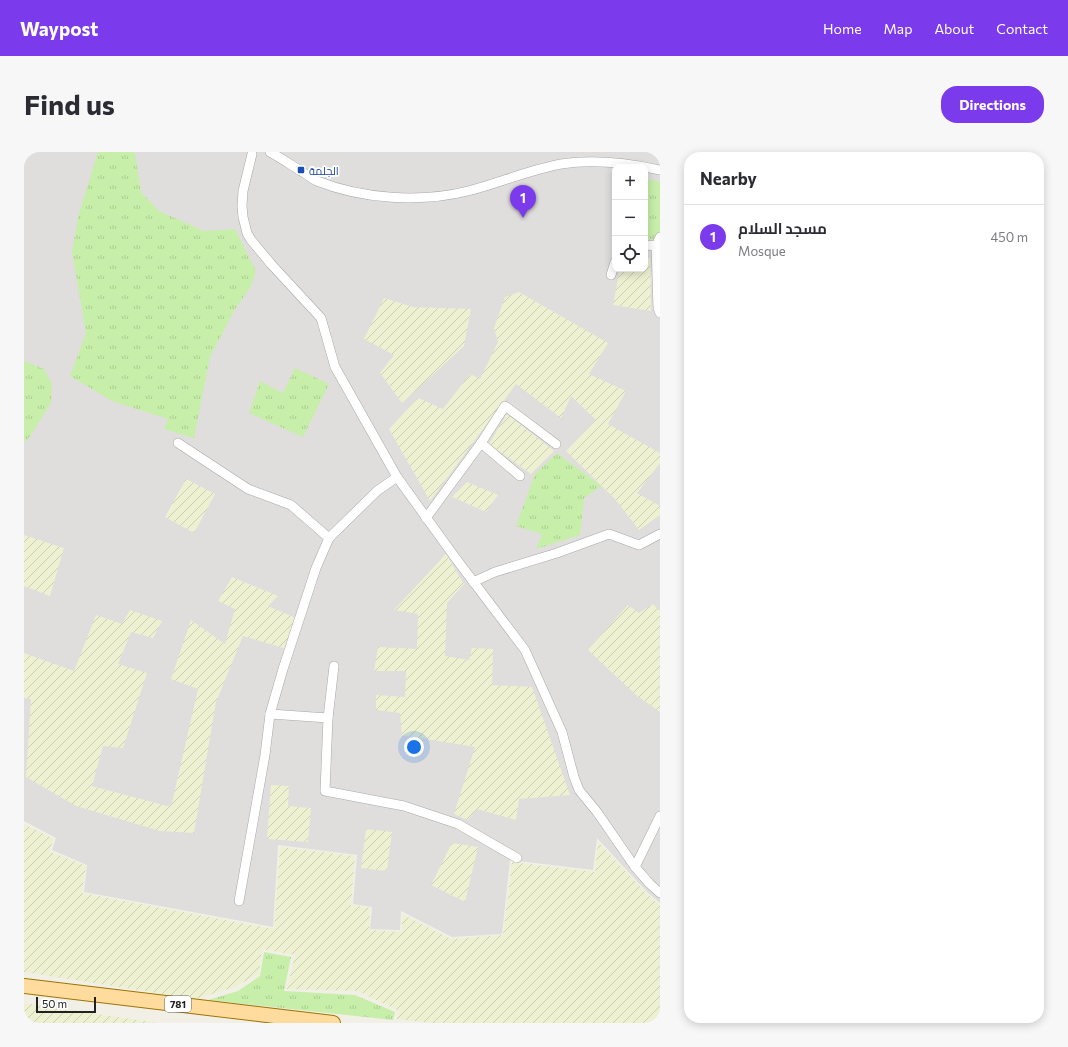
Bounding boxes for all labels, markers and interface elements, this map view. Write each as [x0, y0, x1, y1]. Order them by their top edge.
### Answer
text: Waypost [20, 17, 98, 40]
text: Home [823, 20, 862, 37]
text: Map [884, 20, 912, 37]
text: About [934, 20, 974, 37]
text: Contact [996, 20, 1048, 37]
button: Directions [941, 86, 1044, 123]
text: Find us [24, 87, 115, 121]
place label: الجلمة [309, 164, 339, 177]
map controls [612, 164, 648, 272]
button: + [612, 164, 648, 200]
marker: الجلمة [296, 165, 306, 175]
text: Nearby [700, 168, 757, 189]
pin: 1 [510, 185, 536, 218]
button: − [612, 200, 648, 236]
text: مسجد السلام [738, 219, 827, 237]
text: 1 [710, 229, 716, 245]
text: 450 m [990, 229, 1028, 245]
button: locate [612, 236, 648, 272]
text: Mosque [738, 243, 786, 259]
your location [404, 737, 424, 757]
scale bar [36, 995, 96, 1014]
road number: 781 [165, 996, 191, 1012]
text: 50 m [42, 997, 67, 1010]

